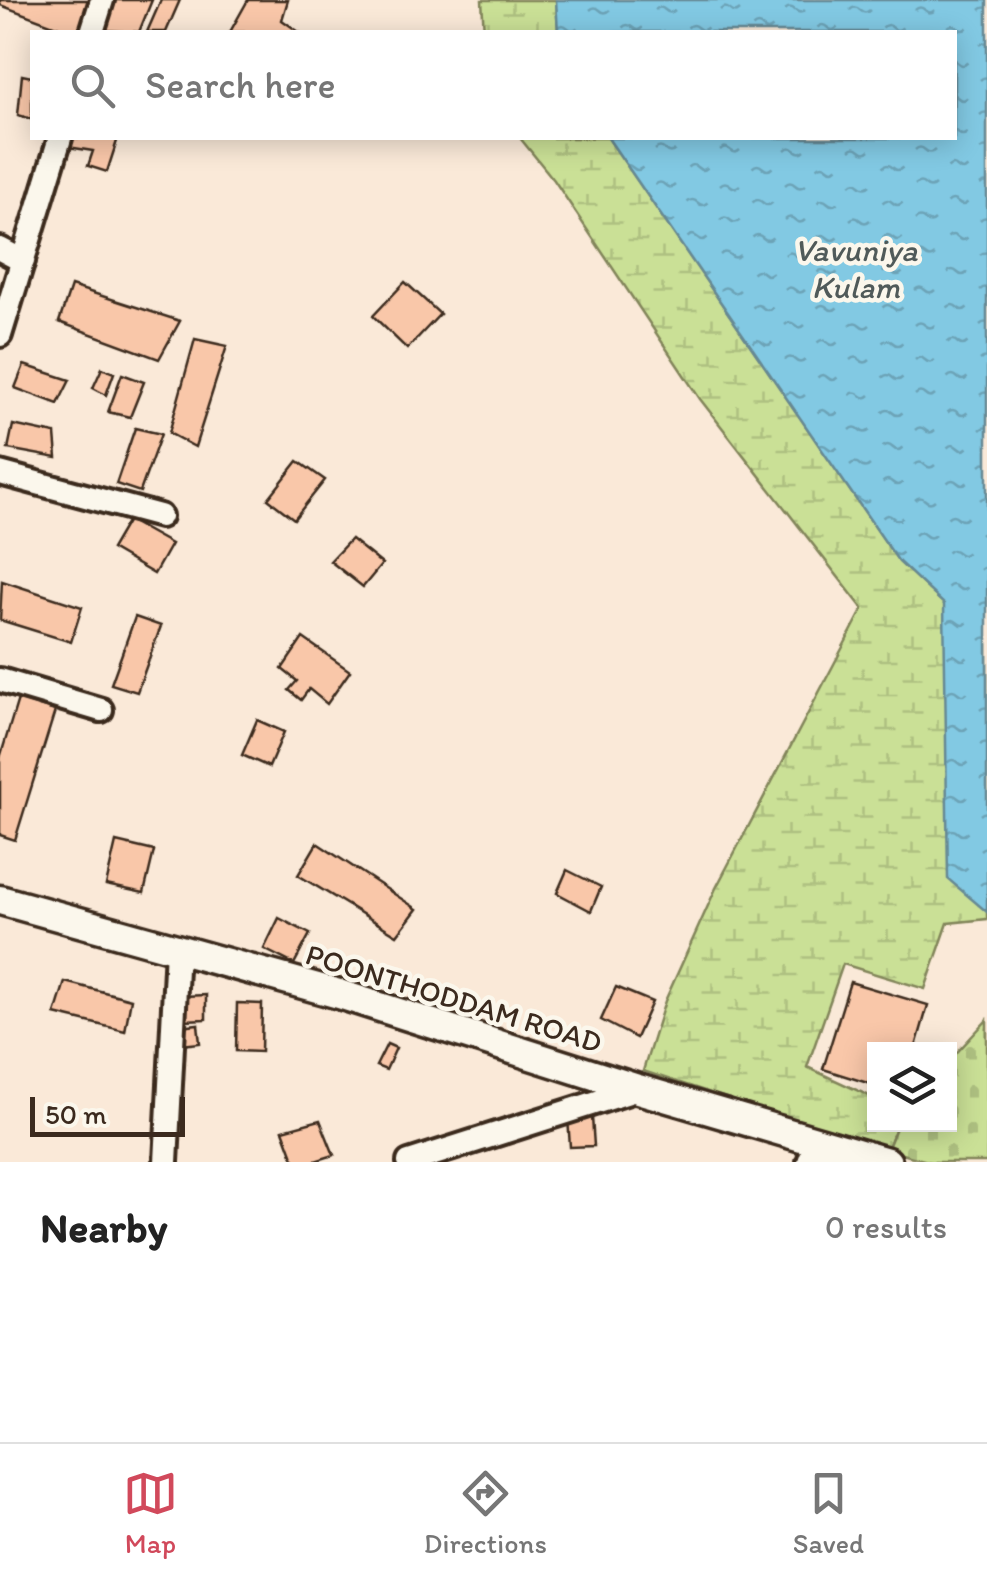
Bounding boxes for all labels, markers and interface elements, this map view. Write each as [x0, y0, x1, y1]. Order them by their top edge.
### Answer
search box [30, 30, 957, 140]
icon: search [65, 58, 120, 113]
text: Search here [145, 62, 336, 108]
water label: Vavuniya Kulam [794, 231, 918, 306]
street label: POONTHODDAM ROAD [301, 935, 607, 1061]
map controls [867, 1042, 957, 1132]
button: layers [867, 1042, 957, 1132]
scale bar [30, 1092, 185, 1136]
text: 50 m [45, 1097, 107, 1131]
text: Nearby [40, 1202, 167, 1253]
text: 0 results [825, 1208, 947, 1246]
tab: Map [123, 1466, 178, 1560]
tab: Directions [424, 1466, 547, 1560]
tab: Saved [793, 1466, 864, 1560]

